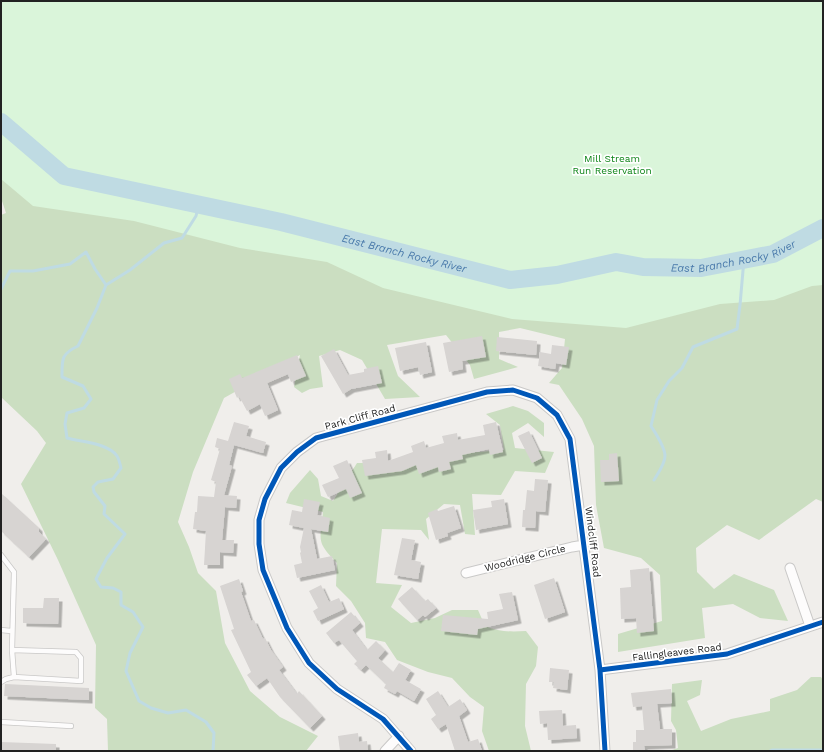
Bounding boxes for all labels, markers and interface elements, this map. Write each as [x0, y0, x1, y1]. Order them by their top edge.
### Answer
park label: Mill Stream Run Reservation [572, 153, 652, 176]
water label: East Branch Rocky River [341, 231, 469, 275]
water label: East Branch Rocky River [671, 237, 798, 275]
street label: Park Cliff Road [324, 402, 396, 432]
street label: Windcliff Road [583, 506, 603, 578]
street label: Woodridge Circle [483, 543, 567, 573]
street label: Fallingleaves Road [632, 641, 722, 663]

